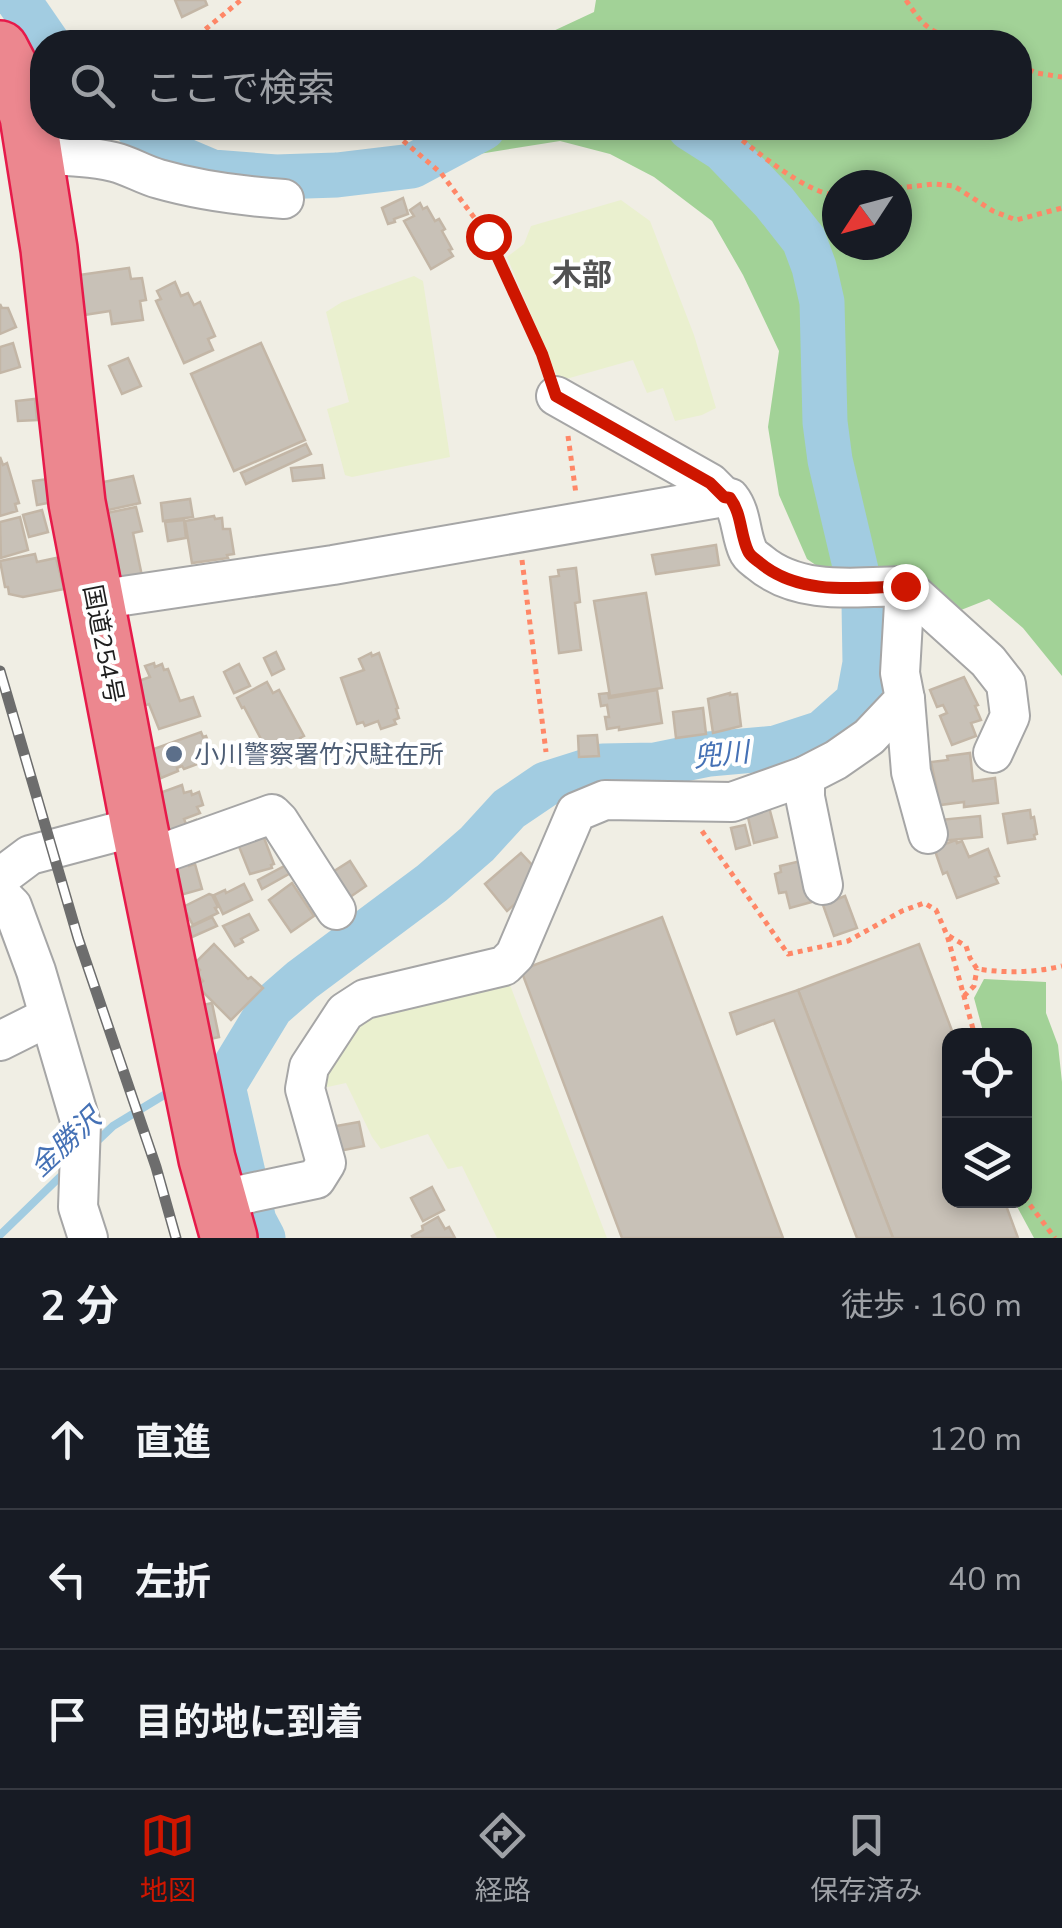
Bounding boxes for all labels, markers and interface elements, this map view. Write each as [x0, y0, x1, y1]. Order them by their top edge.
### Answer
search box [30, 30, 1032, 140]
icon: search [65, 58, 120, 113]
text: ここで検索 [145, 63, 335, 114]
north arrow [822, 170, 912, 260]
route start [466, 214, 512, 260]
district label: 木部 [552, 255, 612, 296]
route end [883, 564, 929, 610]
street label: 国道254号 [75, 582, 131, 706]
water label: 兜川 [691, 733, 754, 777]
place label: 小川警察署竹沢駐在所 [194, 738, 444, 772]
marker: 小川警察署竹沢駐在所 [163, 743, 185, 765]
map controls [942, 1028, 1032, 1208]
button: locate [942, 1028, 1032, 1118]
water label: 金勝沢 [22, 1097, 112, 1185]
button: layers [942, 1118, 1032, 1208]
text: 2 分 [40, 1278, 119, 1335]
text: 徒歩 · 160 m [841, 1284, 1022, 1327]
icon: ahead [40, 1412, 95, 1467]
text: 直進 [135, 1417, 211, 1468]
text: 120 m [929, 1418, 1022, 1461]
icon: left [40, 1552, 95, 1607]
text: 左折 [135, 1557, 211, 1608]
text: 40 m [948, 1558, 1022, 1601]
icon: arrive [40, 1692, 95, 1747]
text: 目的地に到着 [135, 1697, 363, 1748]
tab: 地図 [140, 1808, 196, 1910]
tab: 経路 [475, 1808, 531, 1910]
tab: 保存済み [810, 1808, 922, 1910]

